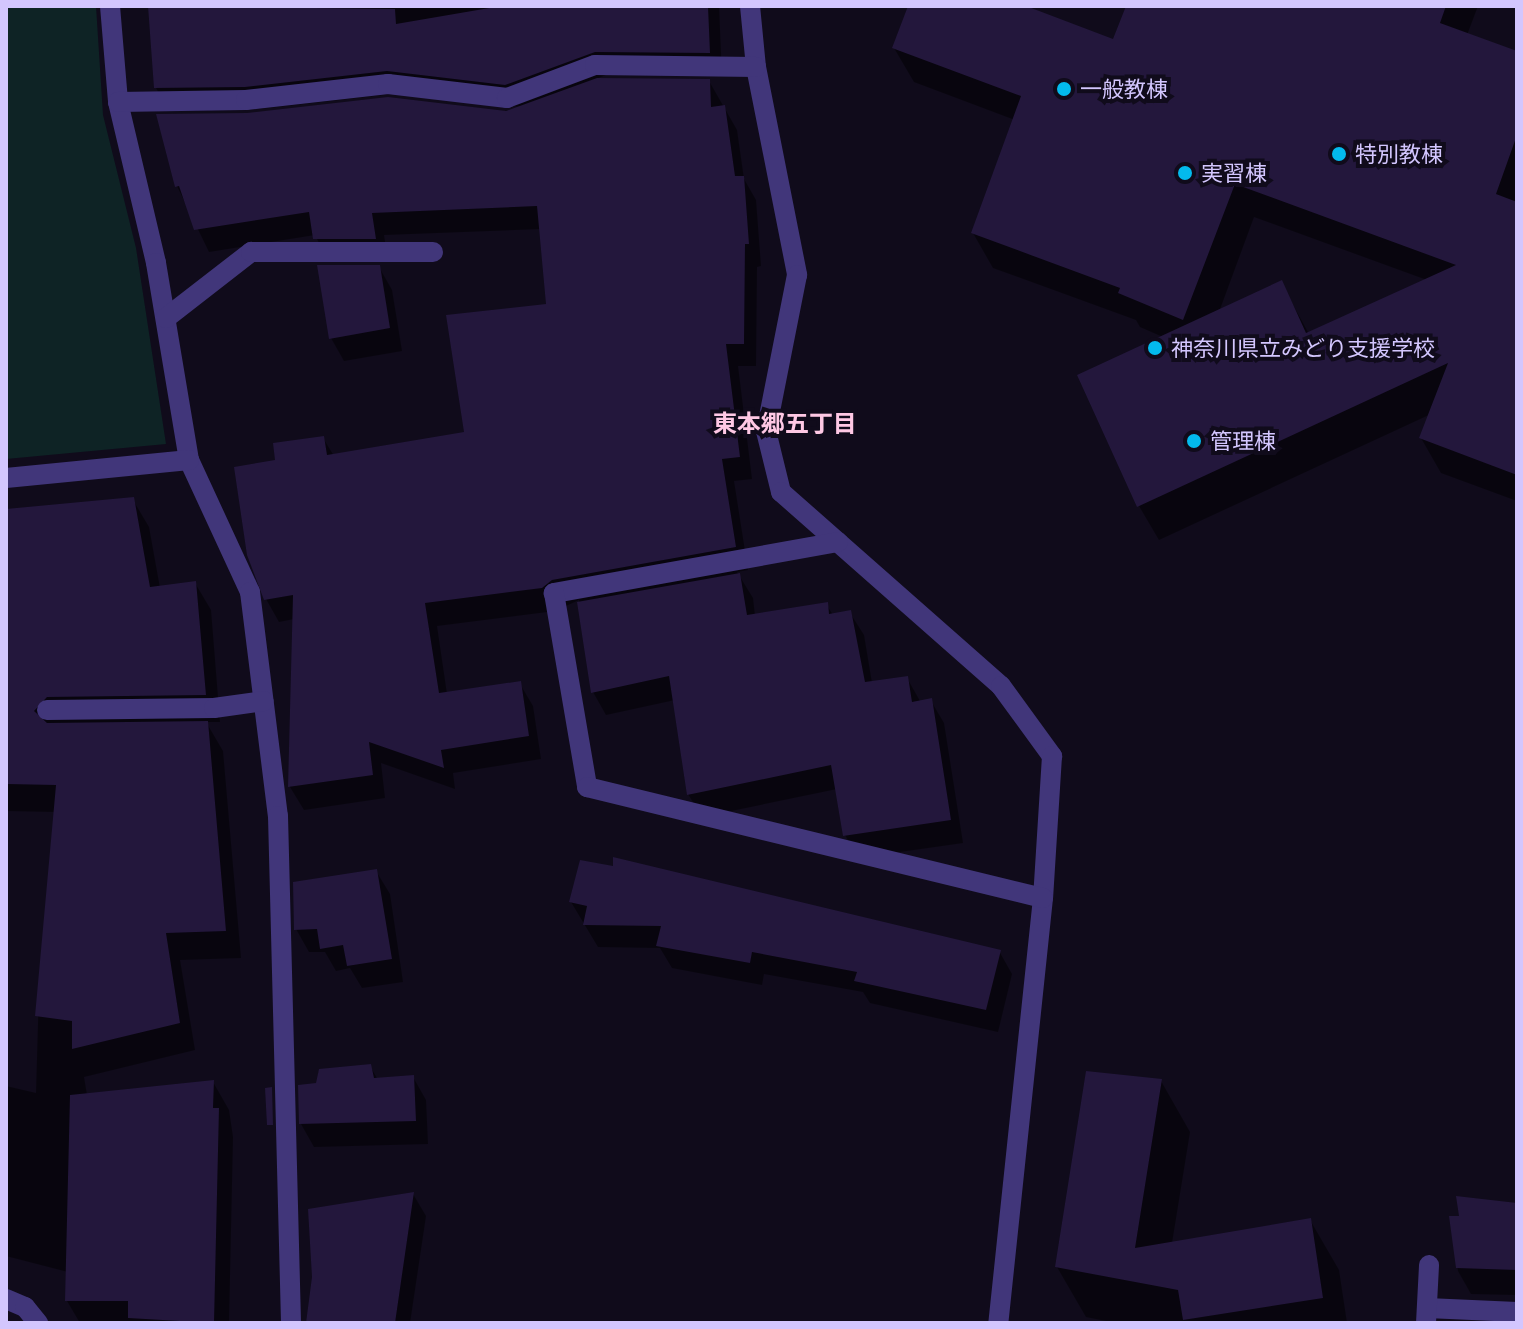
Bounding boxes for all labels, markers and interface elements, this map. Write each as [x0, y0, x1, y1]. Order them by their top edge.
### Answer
place label: 一般教棟 [1080, 76, 1168, 102]
marker: 一般教棟 [1055, 80, 1073, 98]
place label: 特別教棟 [1355, 141, 1443, 167]
marker: 特別教棟 [1330, 145, 1348, 163]
place label: 実習棟 [1201, 160, 1267, 186]
marker: 実習棟 [1176, 164, 1194, 182]
place label: 神奈川県立みどり支援学校 [1171, 335, 1435, 361]
marker: 神奈川県立みどり支援学校 [1146, 339, 1164, 357]
district label: 東本郷五丁目 [713, 409, 857, 437]
place label: 管理棟 [1210, 428, 1276, 454]
marker: 管理棟 [1185, 432, 1203, 450]

